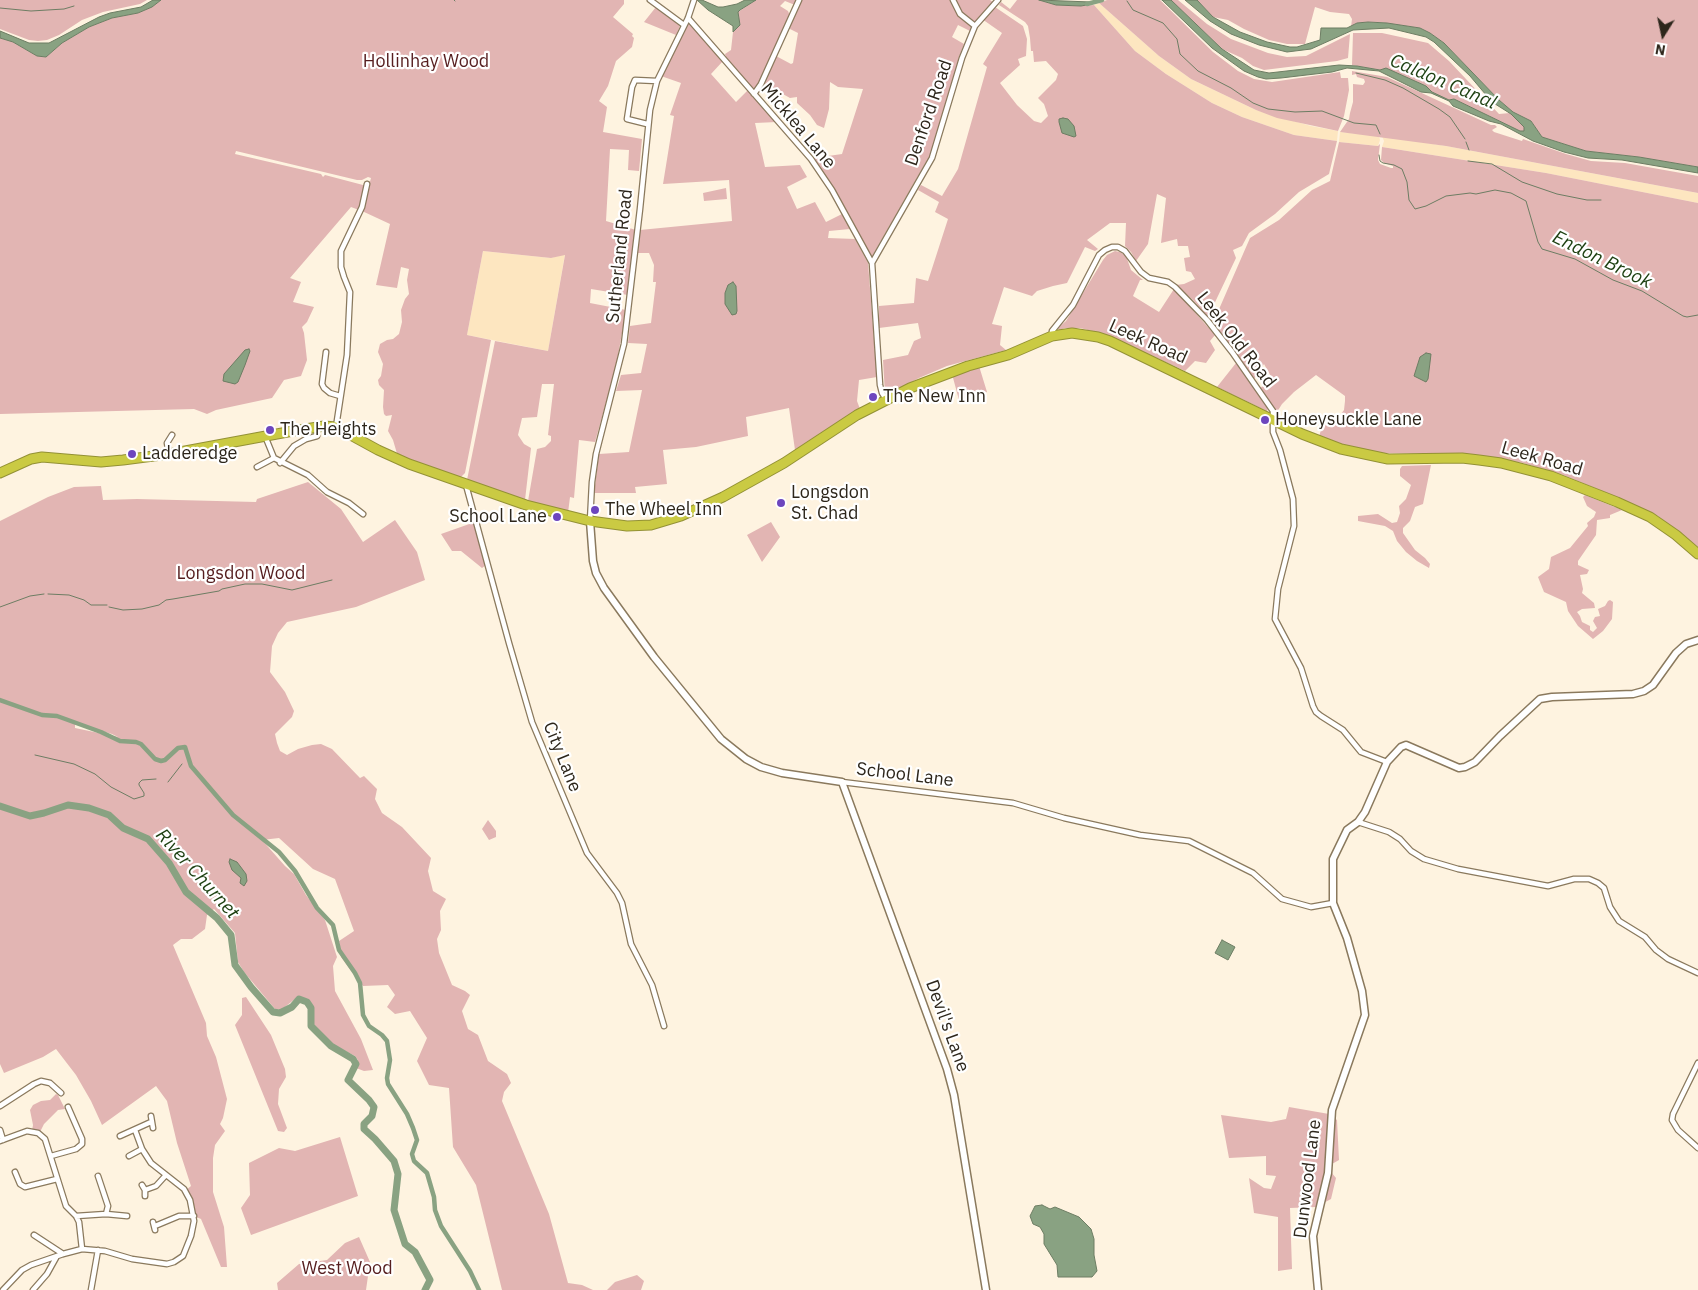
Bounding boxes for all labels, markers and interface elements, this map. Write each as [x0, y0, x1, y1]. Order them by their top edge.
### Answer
north arrow [1638, 10, 1688, 60]
text: N [1654, 40, 1667, 60]
water label: Caldon Canal [1386, 49, 1500, 115]
park label: Hollinhay Wood [363, 51, 489, 73]
street label: Denford Road [901, 57, 957, 169]
street label: Micklea Lane [756, 79, 840, 173]
street label: Sutherland Road [602, 188, 638, 324]
water label: Endon Brook [1549, 226, 1655, 294]
street label: Leek Old Road [1192, 288, 1280, 392]
street label: Leek Road [1105, 315, 1191, 369]
place label: The New Inn [883, 386, 986, 408]
marker: The New Inn [867, 391, 879, 403]
place label: Honeysuckle Lane [1275, 409, 1422, 431]
marker: Honeysuckle Lane [1259, 414, 1271, 426]
place label: The Heights [280, 419, 377, 441]
marker: The Heights [264, 424, 276, 436]
street label: Leek Road [1499, 437, 1585, 481]
place label: Ladderedge [142, 443, 237, 465]
marker: Ladderedge [126, 448, 138, 460]
place label: Longsdon St. Chad [791, 482, 869, 524]
marker: Longsdon St. Chad [775, 497, 787, 509]
place label: The Wheel Inn [605, 499, 722, 521]
marker: The Wheel Inn [589, 504, 601, 516]
place label: School Lane [449, 506, 547, 528]
marker: School Lane [551, 511, 563, 523]
park label: Longsdon Wood [177, 563, 305, 585]
street label: City Lane [538, 719, 586, 795]
street label: School Lane [855, 758, 955, 792]
water label: River Churnet [151, 824, 243, 924]
street label: Devil's Lane [920, 977, 974, 1075]
street label: Dunwood Lane [1290, 1118, 1326, 1240]
park label: West Wood [301, 1258, 393, 1280]

